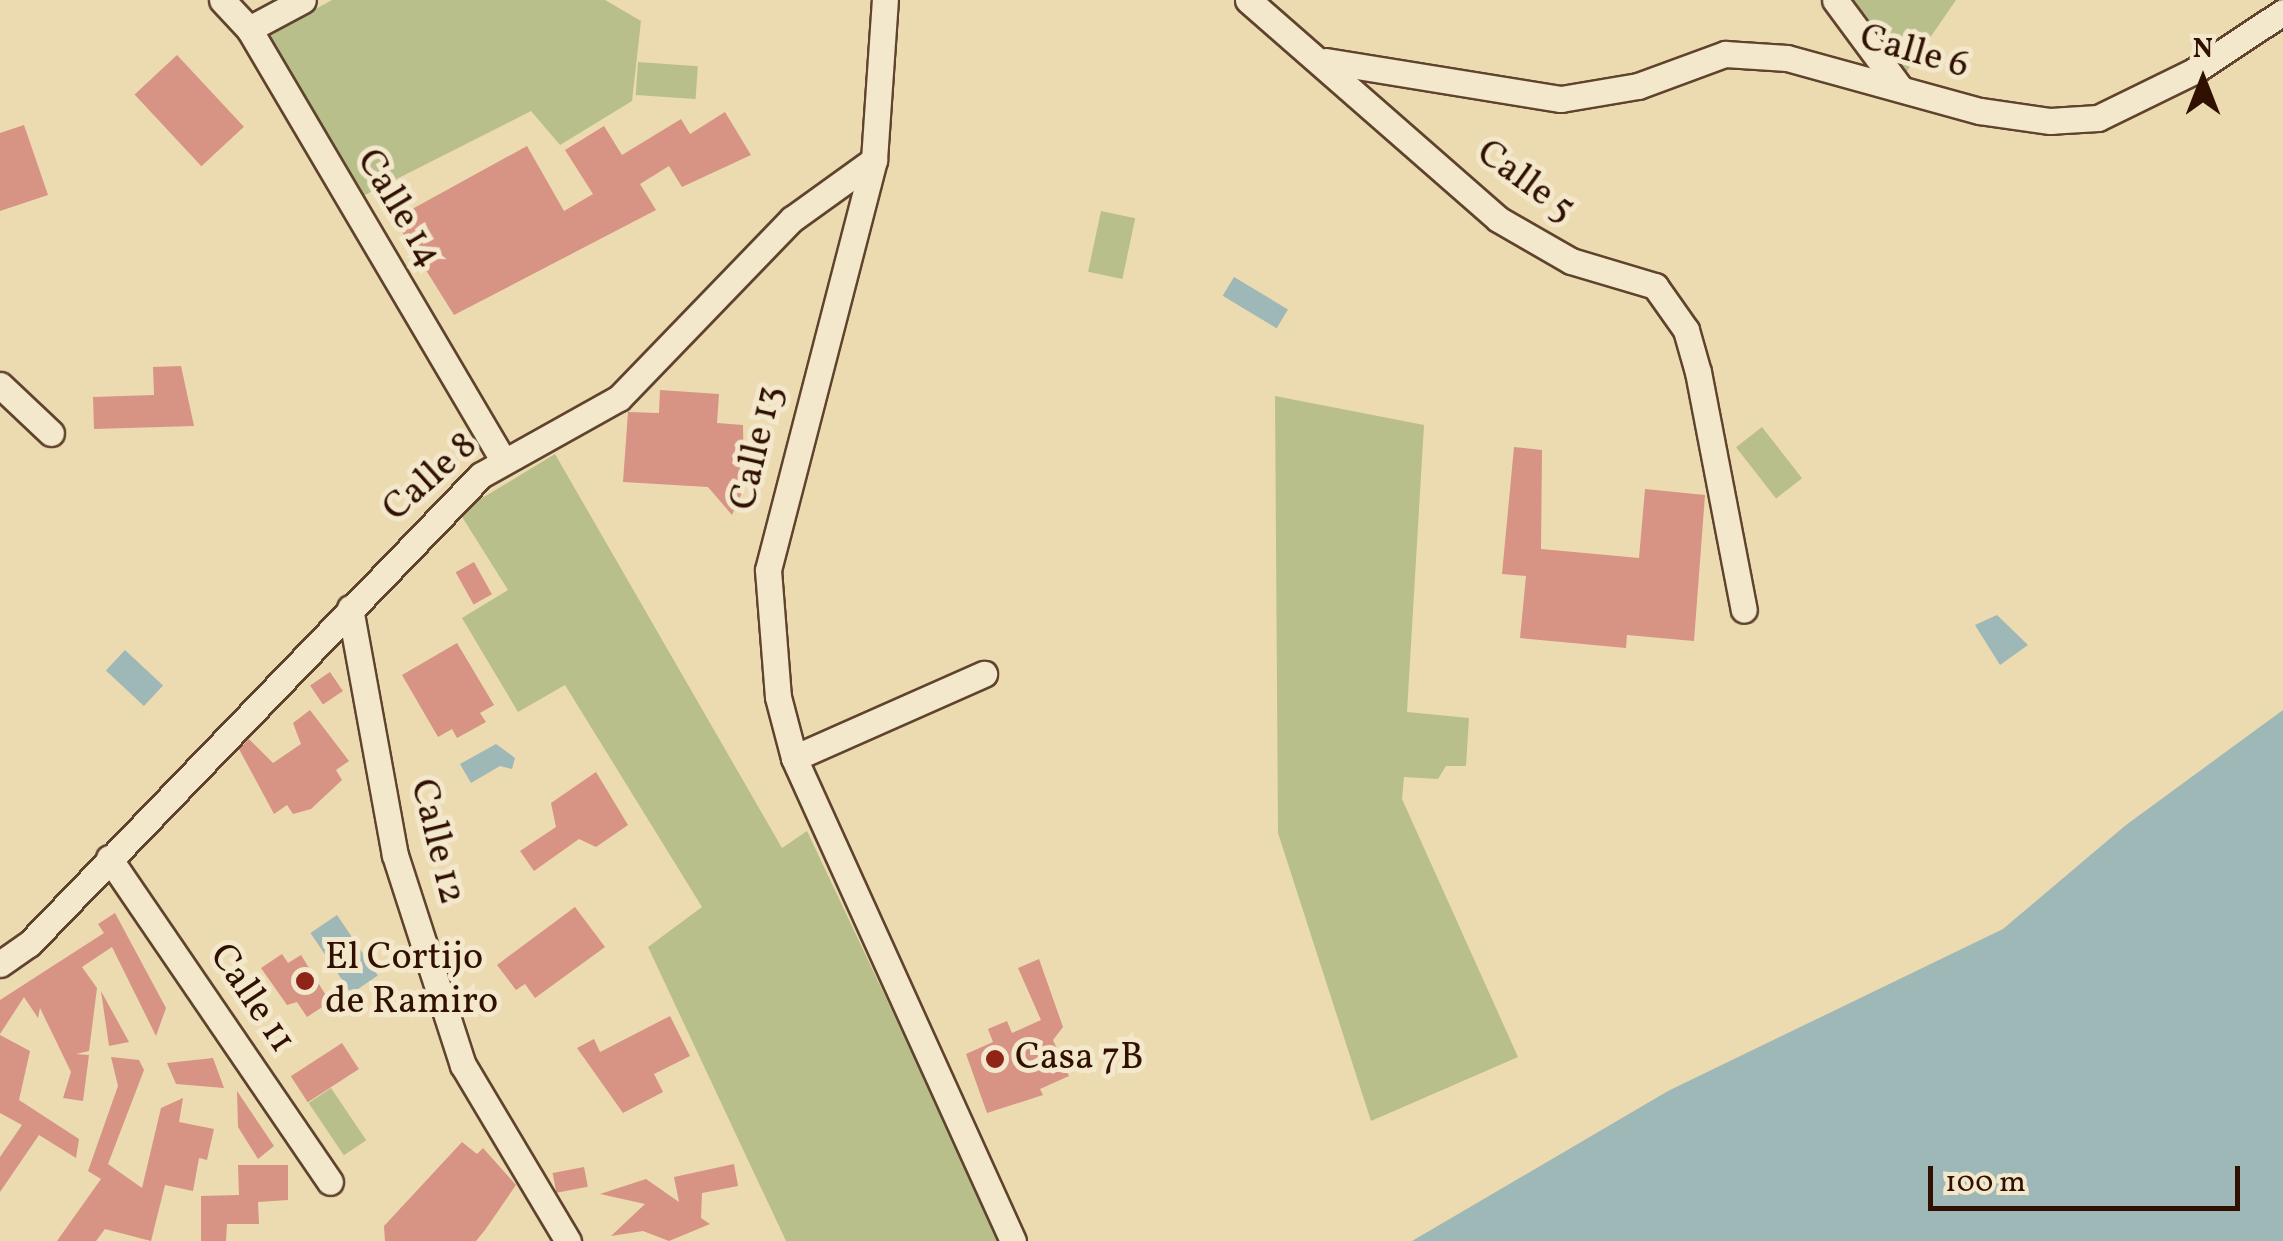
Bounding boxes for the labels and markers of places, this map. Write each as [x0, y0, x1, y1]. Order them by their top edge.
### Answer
place label: El Cortijo de Ramiro [325, 936, 498, 1026]
marker: El Cortijo de Ramiro [294, 970, 316, 992]
place label: Casa 7B [1015, 1036, 1144, 1082]
marker: Casa 7B [984, 1048, 1006, 1070]

